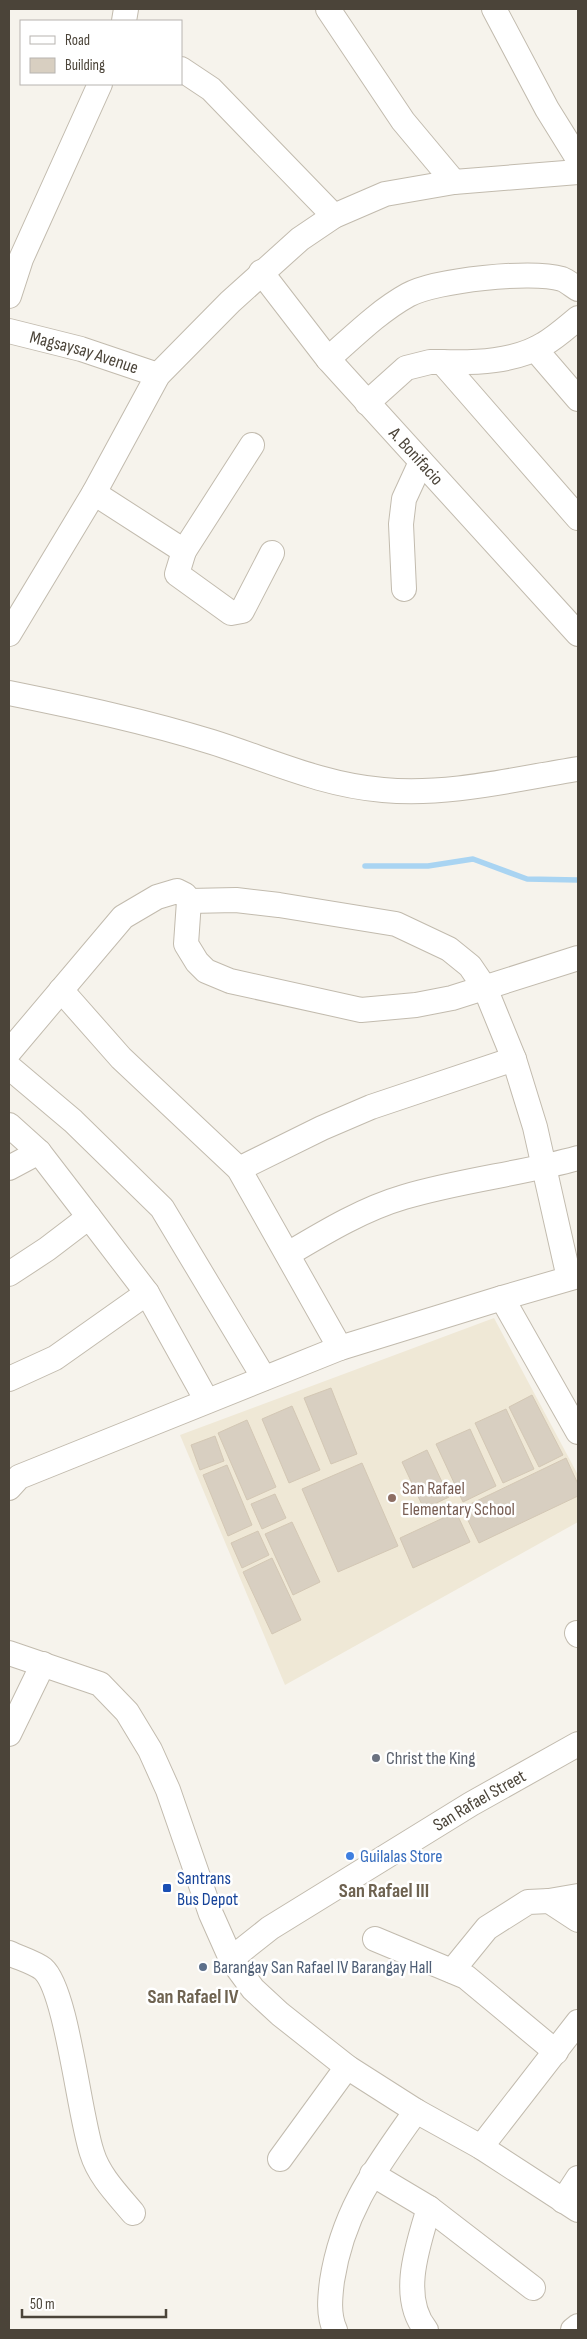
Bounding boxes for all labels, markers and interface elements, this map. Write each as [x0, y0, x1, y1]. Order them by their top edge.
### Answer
legend [20, 20, 182, 85]
text: Road [65, 31, 90, 50]
text: Building [65, 56, 105, 75]
street label: Magsaysay Avenue [28, 326, 141, 378]
street label: A. Bonifacio [384, 422, 448, 489]
place label: San Rafael Elementary School [402, 1478, 515, 1520]
marker: San Rafael Elementary School [386, 1492, 398, 1504]
place label: Christ the King [386, 1748, 475, 1769]
marker: Christ the King [370, 1752, 382, 1764]
street label: San Rafael Street [429, 1765, 530, 1835]
place label: Guilalas Store [360, 1846, 442, 1867]
marker: Guilalas Store [344, 1850, 356, 1862]
place label: Santrans Bus Depot [177, 1868, 239, 1910]
district label: San Rafael III [339, 1879, 429, 1903]
marker: Santrans Bus Depot [161, 1882, 173, 1894]
place label: Barangay San Rafael IV Barangay Hall [213, 1957, 432, 1978]
marker: Barangay San Rafael IV Barangay Hall [197, 1961, 209, 1973]
district label: San Rafael IV [147, 1985, 239, 2009]
scale bar [22, 2286, 166, 2318]
text: 50 m [30, 2295, 55, 2314]

